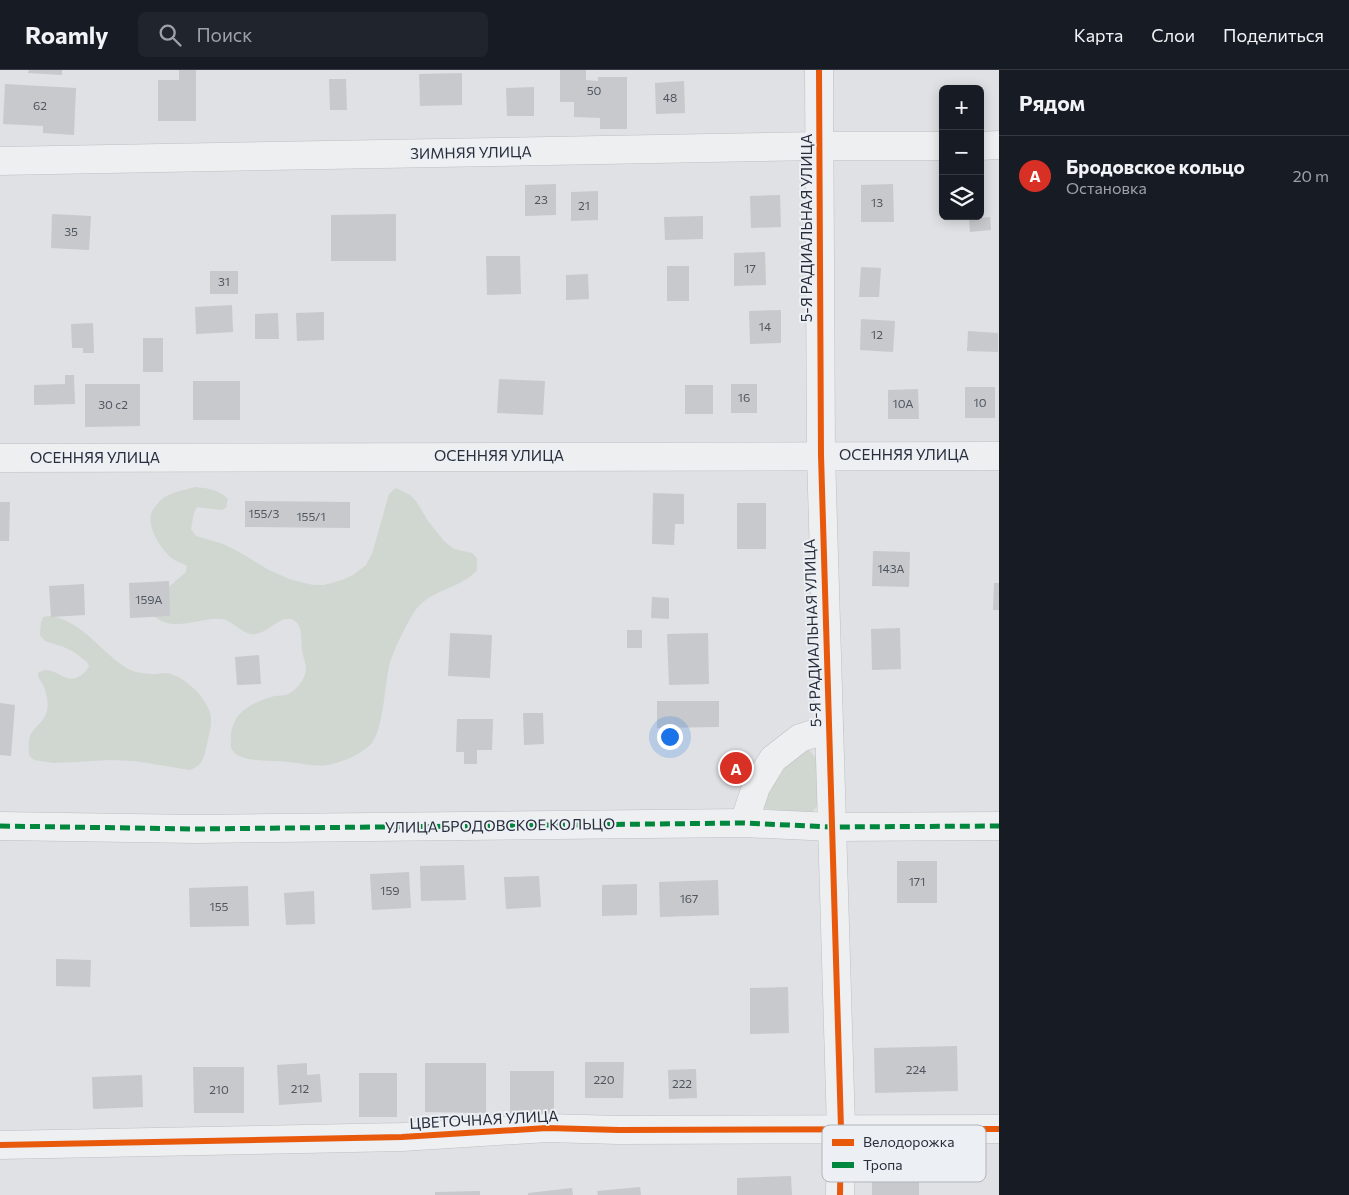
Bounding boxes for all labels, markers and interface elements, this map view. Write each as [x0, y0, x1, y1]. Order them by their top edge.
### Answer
search box [138, 12, 488, 57]
text: Roamly [25, 20, 108, 49]
icon: search [156, 21, 184, 49]
text: Поиск [196, 23, 252, 46]
text: Карта [1074, 24, 1123, 46]
text: Слои [1151, 24, 1195, 46]
text: Поделиться [1223, 24, 1324, 46]
house number: 50 [587, 83, 602, 97]
map controls [939, 85, 984, 220]
button: + [939, 85, 984, 130]
house number: 48 [663, 90, 677, 104]
text: Рядом [1019, 90, 1085, 115]
house number: 62 [33, 98, 47, 112]
button: − [939, 130, 984, 175]
street label: 5-Я РАДИАЛЬНАЯ УЛИЦА [797, 134, 815, 322]
street label: ЗИМНЯЯ УЛИЦА [410, 142, 532, 162]
text: Бродовское кольцо [1066, 155, 1245, 178]
text: A [1029, 166, 1041, 185]
text: 20 m [1293, 166, 1329, 185]
button: layers [939, 175, 984, 220]
text: Остановка [1066, 178, 1147, 197]
house number: 23 [534, 192, 548, 206]
house number: 13 [871, 195, 883, 209]
house number: 21 [578, 198, 590, 212]
house number: 35 [64, 224, 78, 238]
house number: 17 [744, 261, 756, 275]
house number: 31 [218, 274, 230, 288]
house number: 14 [759, 319, 771, 333]
house number: 12 [871, 327, 883, 341]
house number: 16 [738, 390, 750, 404]
house number: 10 [974, 395, 987, 409]
house number: 10А [893, 396, 913, 410]
house number: 30 с2 [98, 397, 128, 411]
street label: ОСЕННЯЯ УЛИЦА [839, 445, 969, 463]
street label: ОСЕННЯЯ УЛИЦА [434, 446, 564, 464]
street label: ОСЕННЯЯ УЛИЦА [30, 448, 160, 466]
house number: 155/3 [249, 506, 280, 520]
house number: 155/1 [296, 509, 326, 523]
street label: 5-Я РАДИАЛЬНАЯ УЛИЦА [800, 538, 824, 728]
house number: 143А [877, 561, 905, 575]
house number: 159А [135, 592, 163, 606]
your location [657, 724, 683, 750]
pin: A [720, 749, 752, 787]
street label: УЛИЦА БРОДОВСКОЕ КОЛЬЦО [385, 814, 615, 836]
house number: 171 [909, 874, 925, 888]
house number: 159 [380, 883, 400, 897]
house number: 167 [680, 891, 698, 905]
house number: 155 [210, 899, 229, 913]
house number: 224 [906, 1062, 926, 1076]
house number: 220 [593, 1072, 615, 1086]
house number: 222 [672, 1076, 692, 1090]
house number: 212 [291, 1081, 310, 1095]
house number: 210 [209, 1082, 229, 1096]
street label: ЦВЕТОЧНАЯ УЛИЦА [409, 1106, 559, 1132]
legend [822, 1125, 986, 1182]
text: Велодорожка [863, 1133, 954, 1150]
text: Тропа [863, 1156, 903, 1173]

